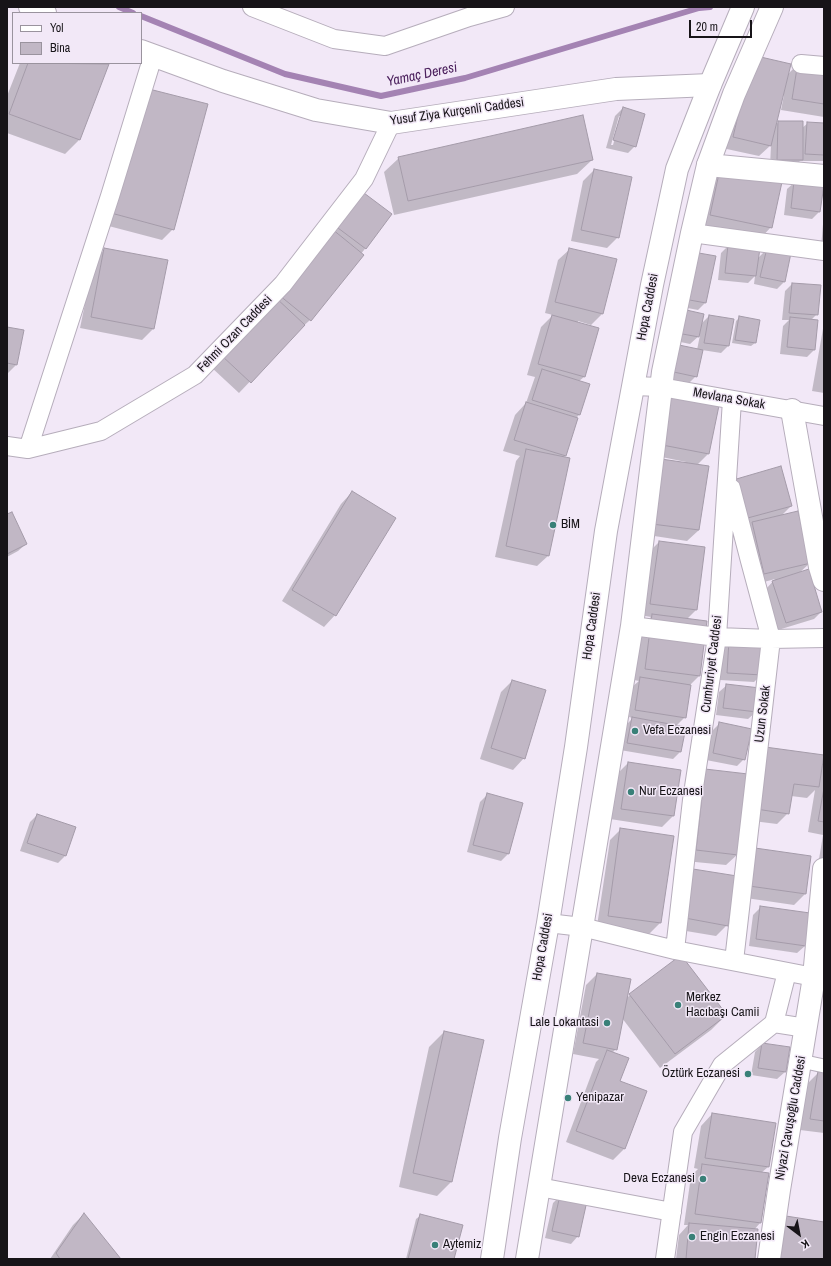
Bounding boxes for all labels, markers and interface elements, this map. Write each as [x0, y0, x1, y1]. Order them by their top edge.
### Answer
legend [12, 12, 142, 64]
scale bar [691, 12, 754, 38]
text: 20 m [696, 19, 718, 35]
text: Yol [50, 20, 63, 36]
text: Bina [50, 40, 70, 56]
water label: Yamaç Deresi [385, 59, 459, 91]
street label: Yusuf Ziya Kurçenli Caddesi [389, 95, 525, 129]
street label: Hopa Caddesi [634, 272, 662, 342]
street label: Fehmi Ozan Caddesi [194, 292, 276, 376]
street label: Mevlana Sokak [692, 385, 766, 413]
place label: BİM [561, 517, 580, 533]
marker: BİM [548, 520, 558, 530]
street label: Hopa Caddesi [580, 591, 604, 661]
street label: Cumhuriyet Caddesi [698, 615, 726, 713]
street label: Uzun Sokak [752, 685, 774, 743]
place label: Vefa Eczanesi [643, 723, 711, 739]
marker: Vefa Eczanesi [630, 726, 640, 736]
place label: Nur Eczanesi [639, 784, 703, 800]
marker: Nur Eczanesi [626, 787, 636, 797]
street label: Hopa Caddesi [529, 912, 557, 982]
place label: Merkez Hacıbaşı Camii [686, 990, 759, 1021]
marker: Merkez Hacıbaşı Camii [673, 1000, 683, 1010]
place label: Lale Lokantasi [530, 1015, 599, 1031]
marker: Lale Lokantasi [602, 1018, 612, 1028]
street label: Niyazi Çavuşoğlu Caddesi [772, 1055, 810, 1181]
place label: Öztürk Eczanesi [662, 1066, 740, 1082]
marker: Öztürk Eczanesi [743, 1069, 753, 1079]
place label: Yenipazar [576, 1090, 624, 1106]
marker: Yenipazar [563, 1093, 573, 1103]
place label: Deva Eczanesi [623, 1171, 695, 1187]
marker: Deva Eczanesi [698, 1174, 708, 1184]
north arrow [779, 1214, 819, 1254]
place label: Engin Eczanesi [700, 1229, 775, 1245]
marker: Engin Eczanesi [687, 1232, 697, 1242]
place label: Aytemiz [443, 1237, 481, 1253]
text: K [799, 1237, 812, 1252]
marker: Aytemiz [430, 1240, 440, 1250]

